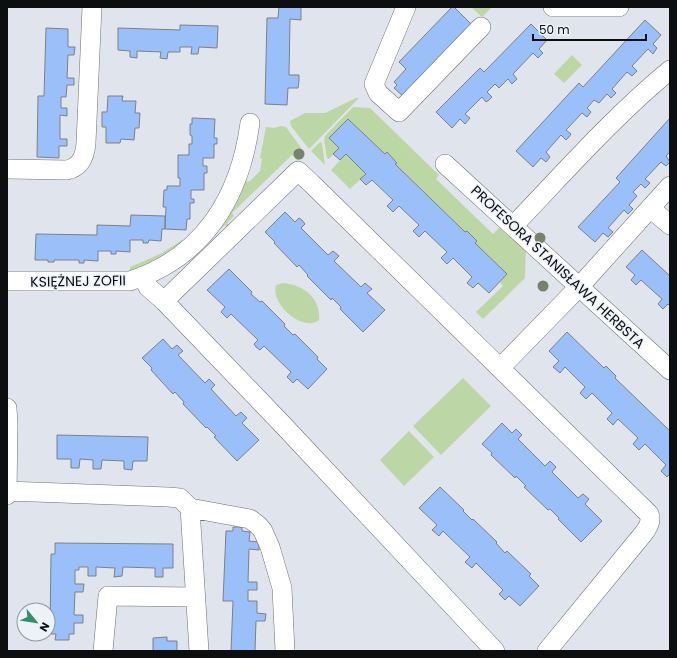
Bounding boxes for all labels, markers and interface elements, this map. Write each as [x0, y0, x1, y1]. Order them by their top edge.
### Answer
scale bar [533, 16, 646, 42]
text: 50 m [539, 21, 570, 38]
street label: PROFESORA STANISŁAWA HERBSTA [467, 181, 649, 353]
street label: KSIĘŻNEJ ZOFII [30, 270, 126, 292]
north arrow [16, 602, 56, 642]
text: N [36, 619, 54, 635]

